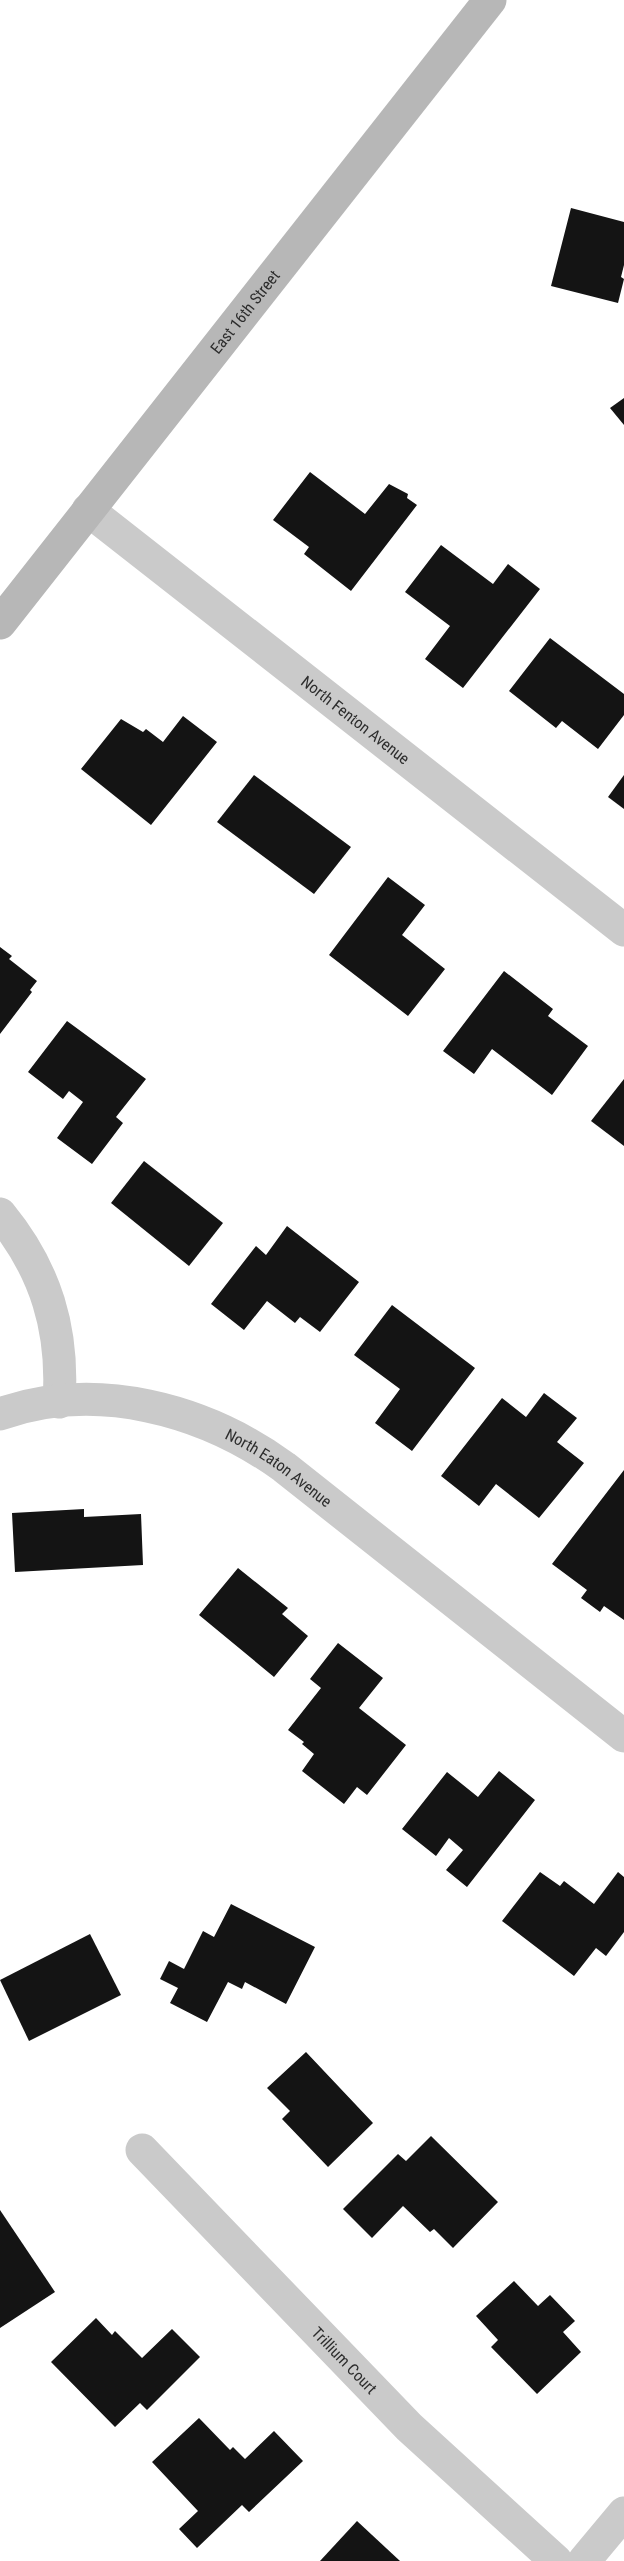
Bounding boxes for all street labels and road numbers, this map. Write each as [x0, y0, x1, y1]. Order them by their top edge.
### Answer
street label: East 16th Street [206, 266, 284, 357]
street label: North Fenton Avenue [298, 671, 414, 768]
street label: North Eaton Avenue [223, 1424, 336, 1511]
street label: Trillium Court [308, 2323, 381, 2398]

